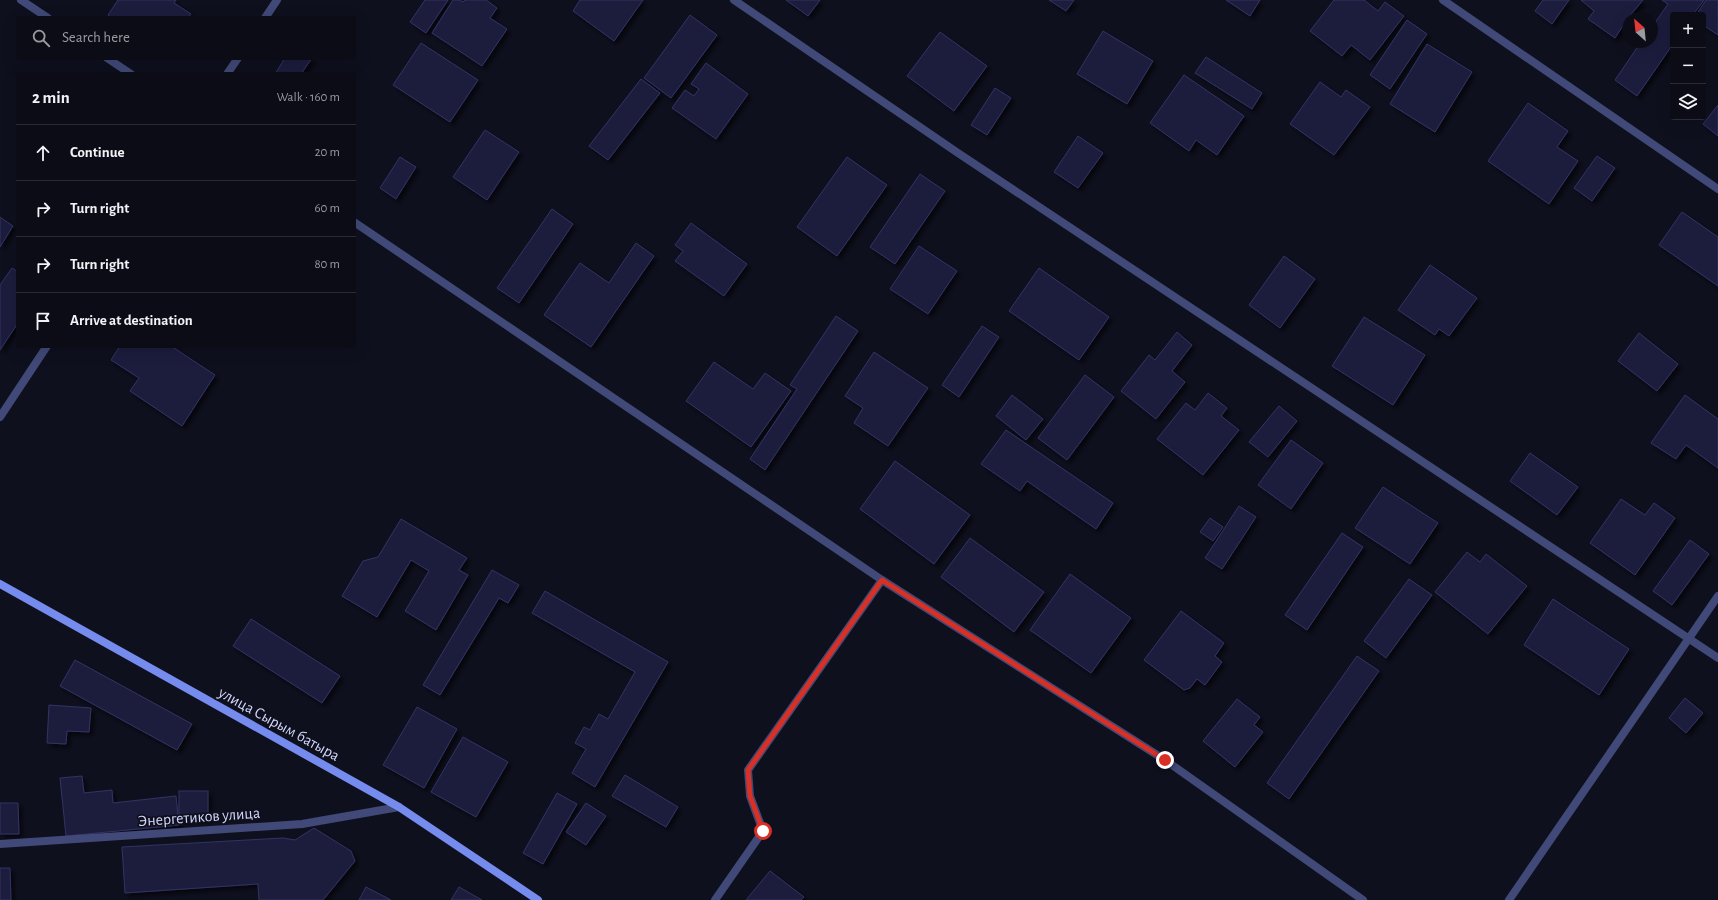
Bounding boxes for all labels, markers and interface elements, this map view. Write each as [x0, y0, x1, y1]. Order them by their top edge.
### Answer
north arrow [1622, 12, 1658, 48]
map controls [1670, 12, 1706, 120]
button: + [1670, 12, 1706, 48]
search box [16, 16, 356, 60]
icon: search [30, 27, 52, 49]
text: Search here [62, 30, 130, 45]
button: − [1670, 48, 1706, 84]
button: layers [1670, 84, 1706, 120]
text: 2 min [32, 89, 70, 106]
text: Walk · 160 m [277, 91, 340, 104]
icon: ahead [32, 142, 54, 164]
text: Continue [70, 145, 125, 160]
text: 20 m [315, 146, 340, 159]
icon: right [32, 198, 54, 220]
text: Turn right [70, 201, 129, 216]
text: 60 m [314, 202, 340, 215]
icon: right [32, 254, 54, 276]
text: Turn right [70, 257, 129, 272]
text: 80 m [314, 258, 340, 271]
icon: arrive [32, 310, 54, 332]
text: Arrive at destination [70, 313, 193, 328]
street label: улица Сырым батыра [214, 684, 342, 765]
route end [1156, 751, 1174, 769]
street label: Энергетиков улица [137, 805, 261, 830]
route start [754, 822, 772, 840]

